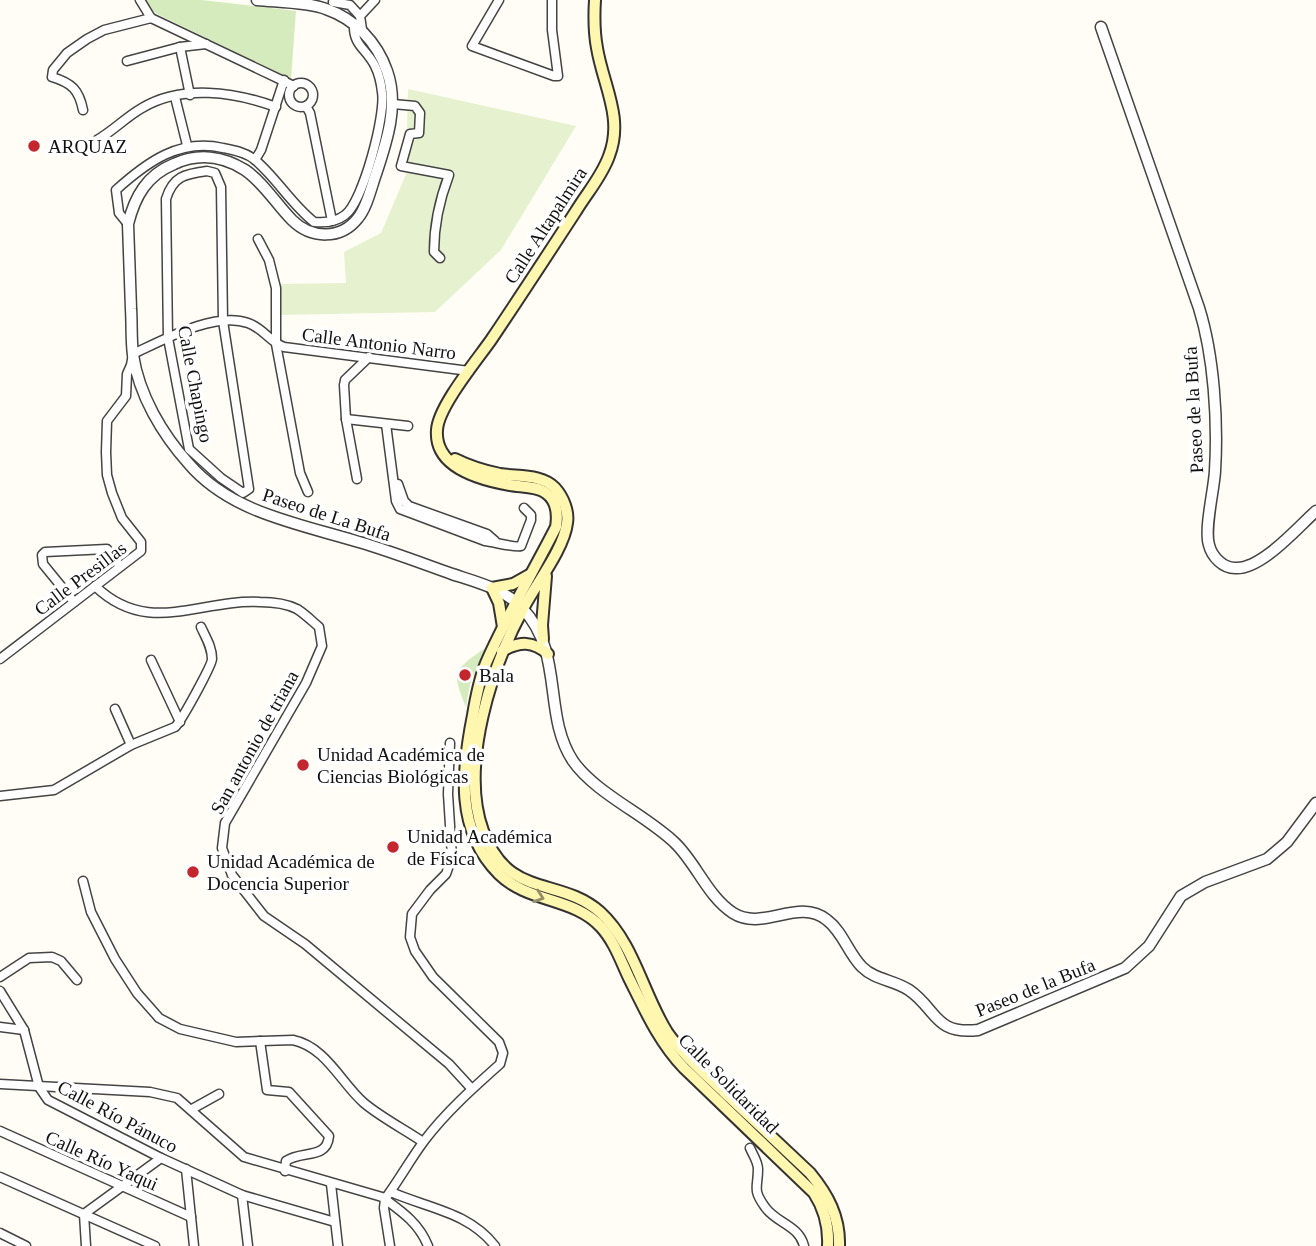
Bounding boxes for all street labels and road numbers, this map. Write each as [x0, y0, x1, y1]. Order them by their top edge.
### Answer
street label: Calle Altapalmira [500, 163, 591, 287]
street label: Calle Chapingo [174, 324, 217, 444]
street label: Calle Antonio Narro [301, 324, 457, 363]
street label: Paseo de la Bufa [1180, 345, 1207, 474]
street label: Paseo de La Bufa [260, 484, 394, 545]
street label: Calle Presillas [30, 537, 130, 620]
street label: San antonio de triana [206, 666, 303, 818]
street label: Paseo de la Bufa [972, 954, 1099, 1021]
street label: Calle Solidaridad [674, 1029, 783, 1138]
street label: Calle Río Pánuco [54, 1076, 181, 1157]
street label: Calle Río Yaqui [42, 1126, 161, 1195]

